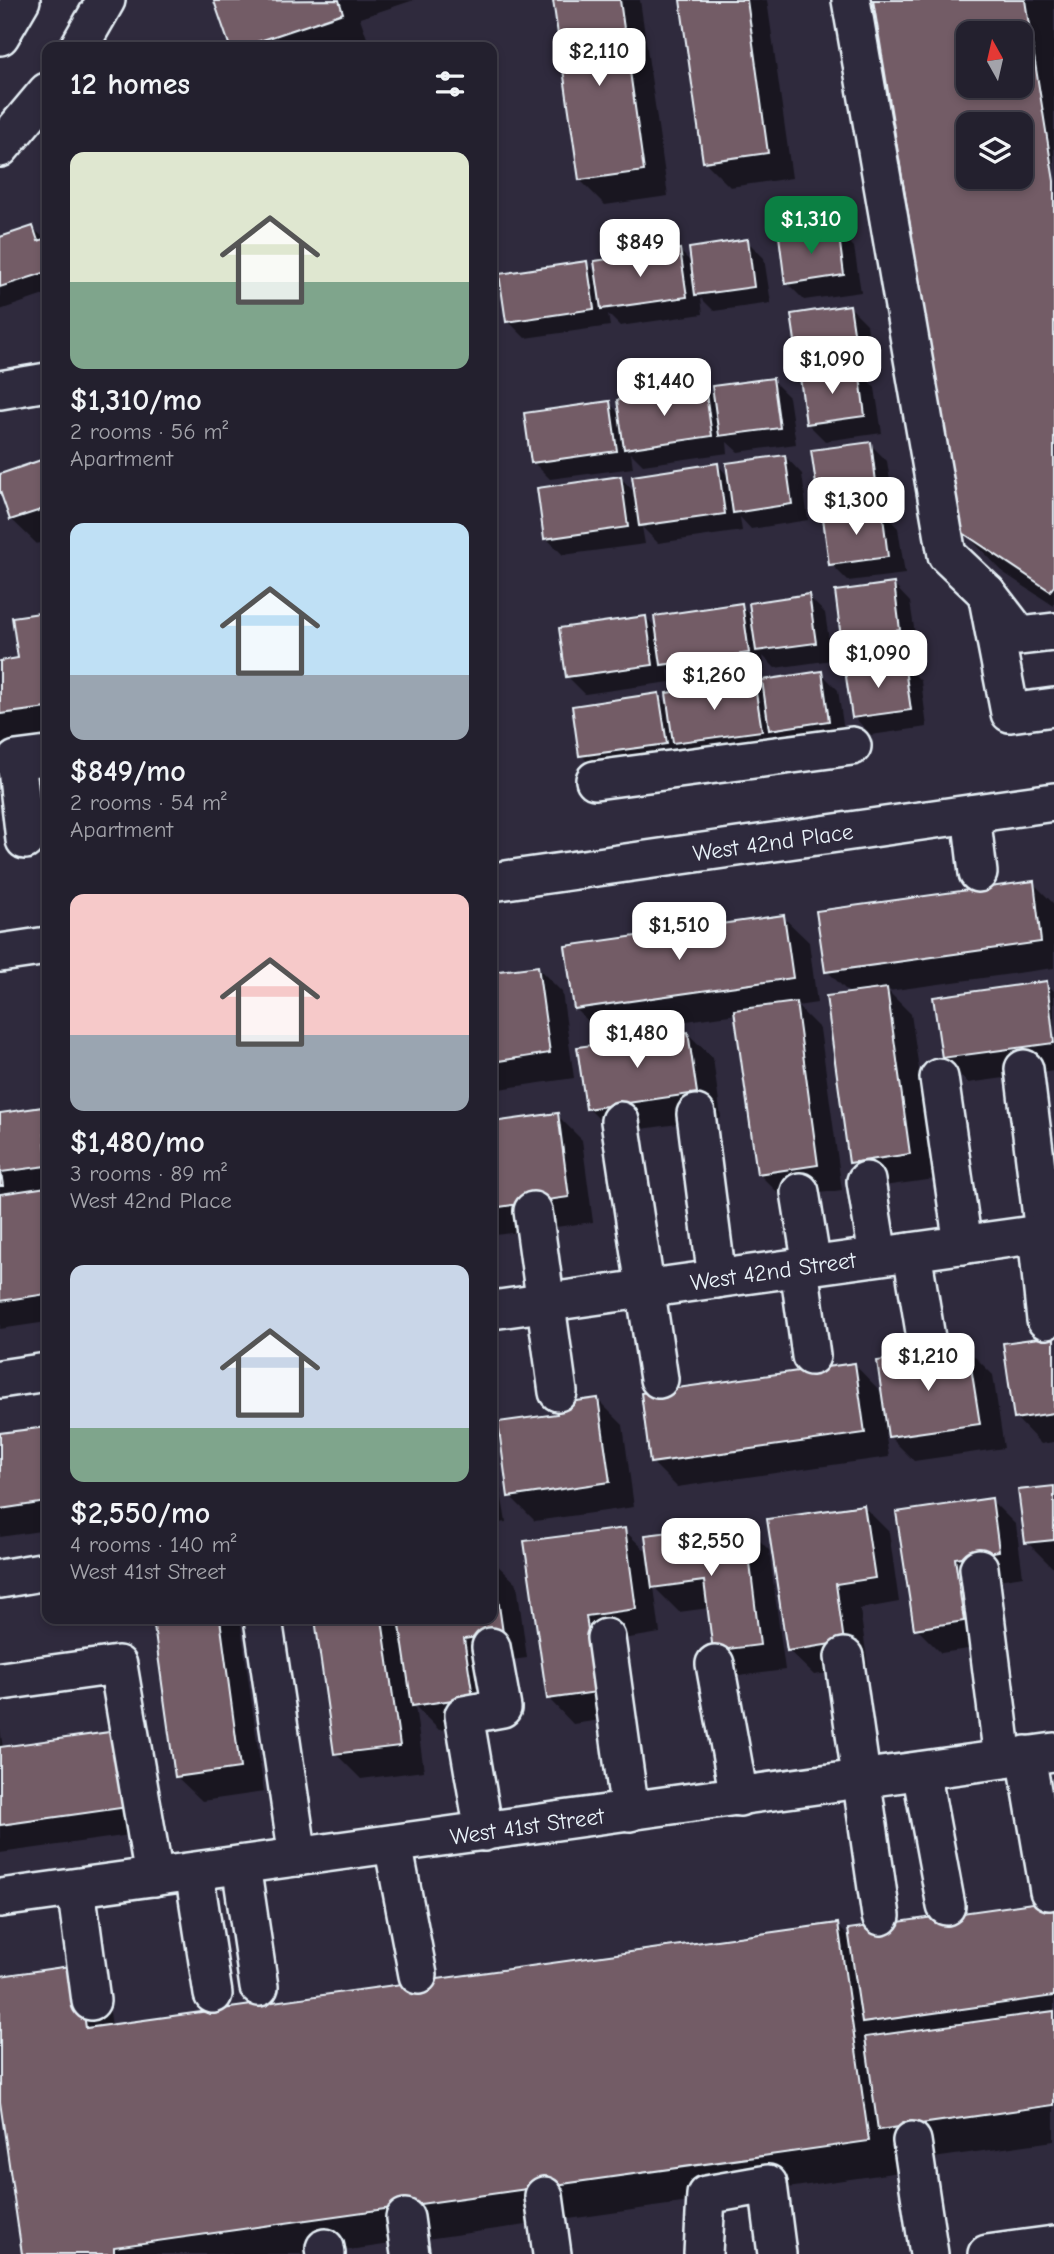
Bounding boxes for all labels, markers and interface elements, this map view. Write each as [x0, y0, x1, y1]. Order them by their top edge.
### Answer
north arrow [956, 21, 1032, 98]
map controls [956, 21, 1033, 189]
pin: $2,110 [542, 28, 656, 88]
text: $2,110 [569, 37, 629, 64]
icon: filters [431, 65, 469, 103]
text: 12 homes [70, 67, 190, 102]
button: layers [956, 112, 1033, 189]
pin: $1,310 [754, 196, 868, 256]
icon: home [207, 197, 333, 323]
text: $1,310 [781, 205, 841, 232]
pin: $849 [599, 219, 681, 279]
text: $849 [616, 228, 664, 255]
pin: $1,090 [775, 336, 889, 396]
text: $1,090 [799, 345, 865, 372]
pin: $1,440 [607, 358, 721, 418]
text: $1,440 [633, 367, 695, 394]
text: $1,310/mo [70, 383, 202, 418]
text: 2 rooms · 56 m² [70, 418, 228, 445]
text: Apartment [70, 445, 173, 472]
pin: $1,300 [799, 477, 913, 537]
text: $1,300 [824, 486, 888, 513]
icon: home [207, 568, 333, 694]
pin: $1,090 [821, 630, 935, 690]
text: $1,090 [845, 639, 911, 666]
pin: $1,260 [657, 652, 771, 712]
text: $1,260 [682, 661, 746, 688]
text: $849/mo [70, 754, 186, 789]
text: 2 rooms · 54 m² [70, 789, 227, 816]
text: Apartment [70, 816, 173, 843]
street label: West 42nd Place [691, 818, 855, 867]
pin: $1,510 [622, 902, 736, 962]
text: $1,510 [648, 911, 710, 938]
icon: home [207, 939, 333, 1065]
pin: $1,480 [580, 1010, 694, 1070]
text: $1,480 [606, 1019, 669, 1046]
text: $1,480/mo [70, 1125, 205, 1160]
text: 3 rooms · 89 m² [70, 1160, 227, 1187]
text: West 42nd Place [70, 1187, 232, 1214]
street label: West 42nd Street [688, 1246, 859, 1296]
icon: home [207, 1310, 333, 1436]
pin: $1,210 [871, 1334, 985, 1393]
text: $1,210 [898, 1342, 958, 1369]
text: $2,550/mo [70, 1496, 210, 1531]
pin: $2,550 [654, 1518, 768, 1578]
text: $2,550 [677, 1527, 745, 1554]
text: 4 rooms · 140 m² [70, 1531, 237, 1558]
text: West 41st Street [70, 1558, 225, 1585]
street label: West 41st Street [448, 1802, 607, 1851]

